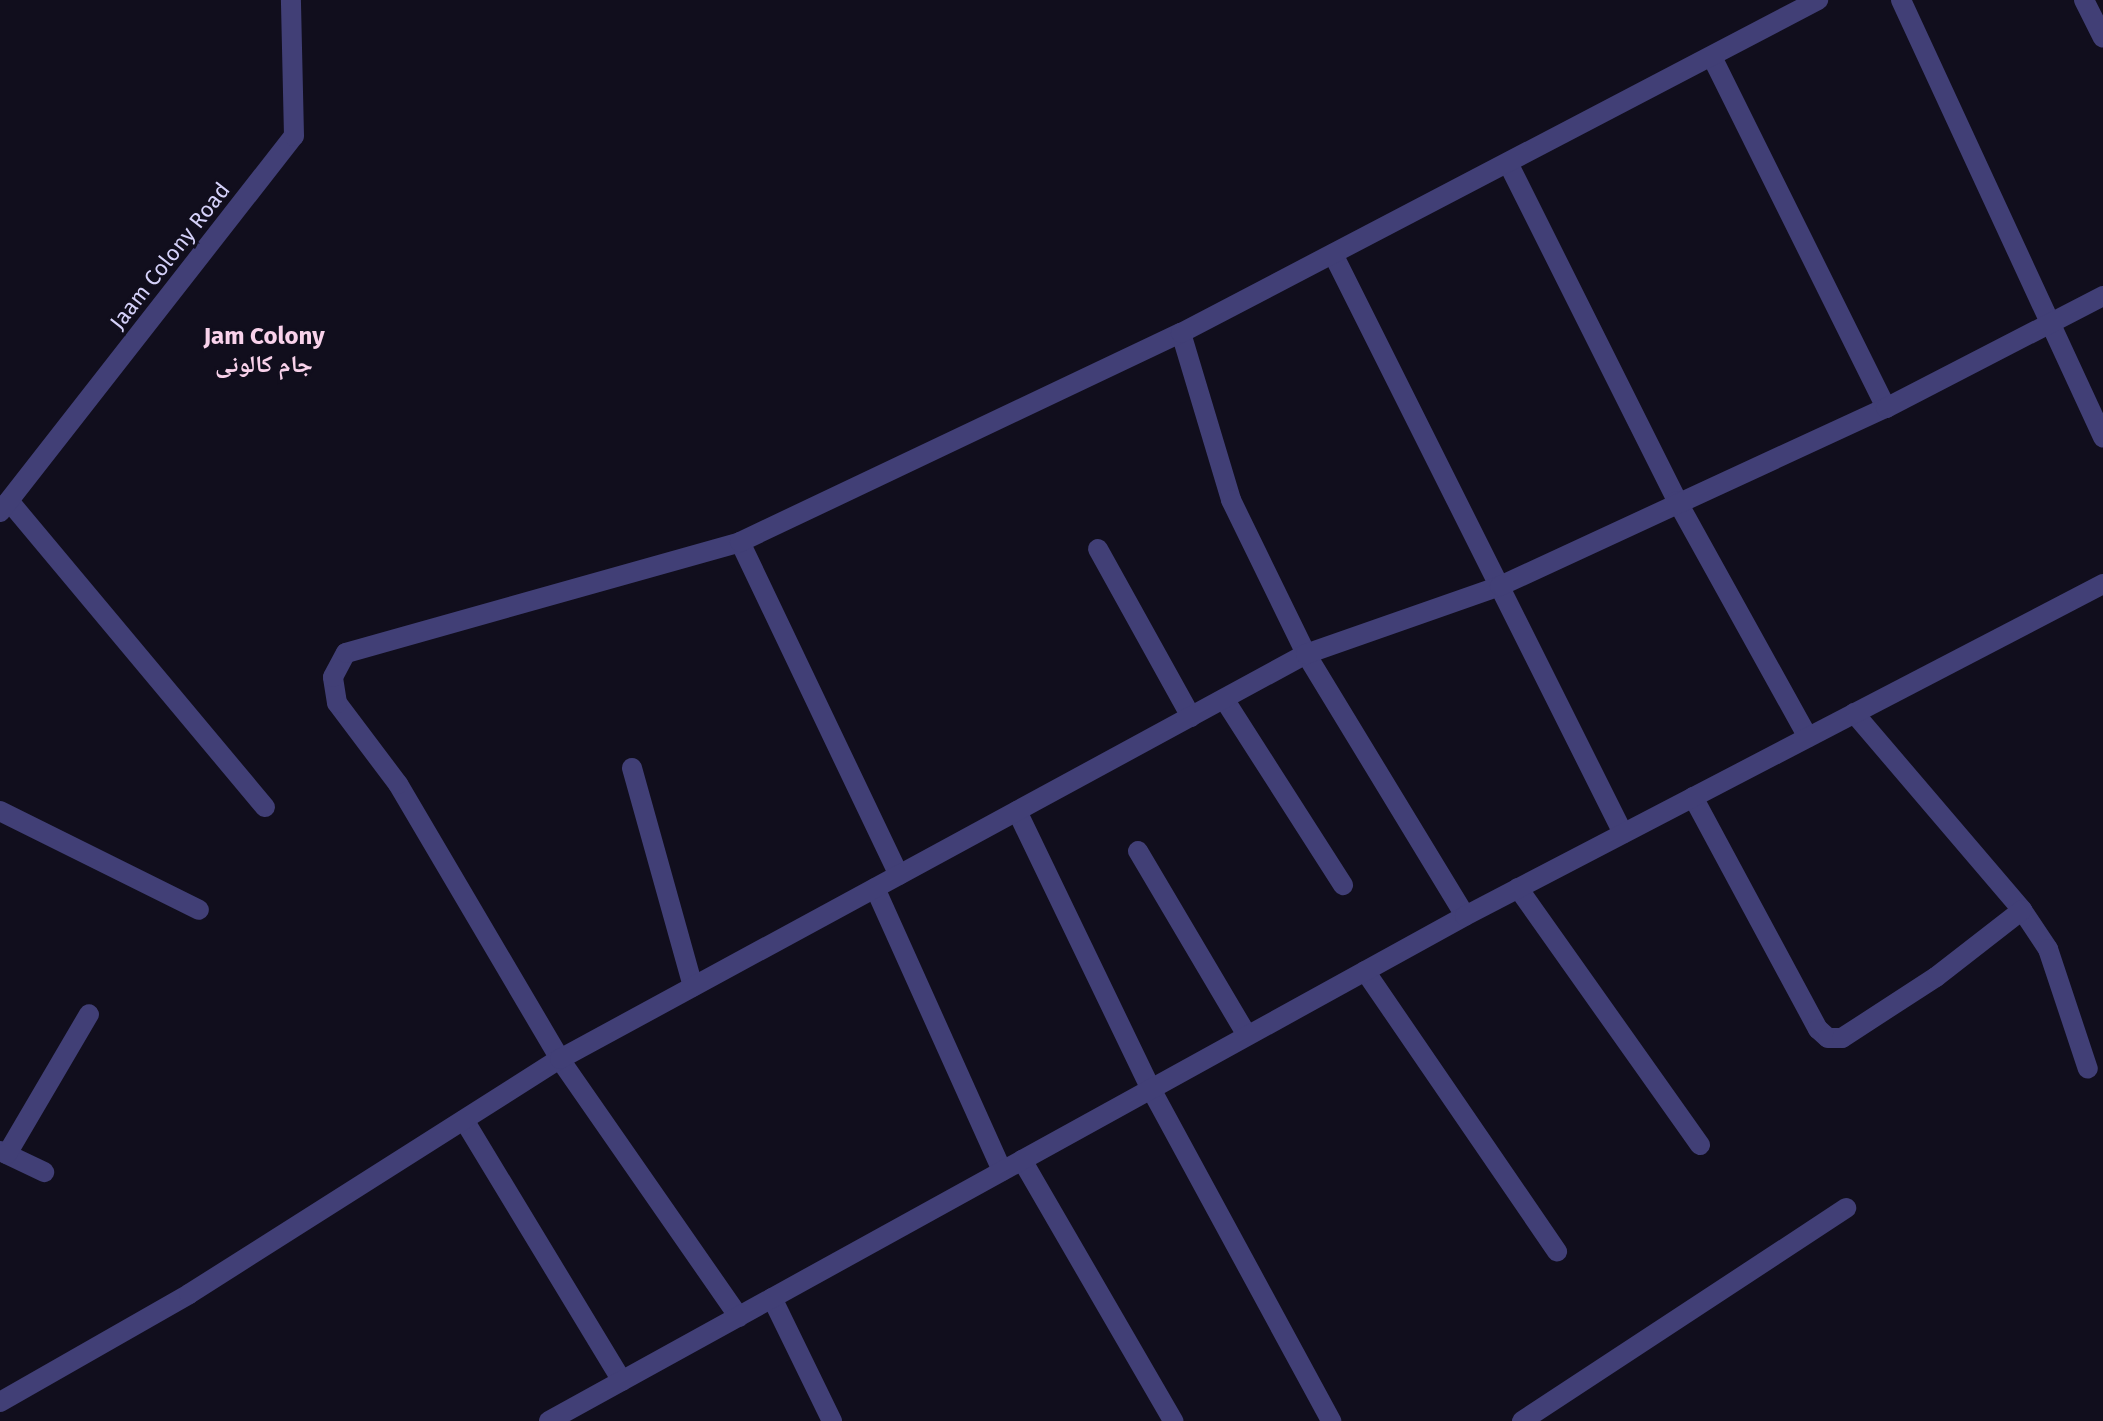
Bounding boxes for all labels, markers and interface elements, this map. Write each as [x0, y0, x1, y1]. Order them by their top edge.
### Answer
street label: Jaam Colony Road [104, 177, 236, 335]
district label: Jam Colony جام کالونی [203, 323, 325, 379]

